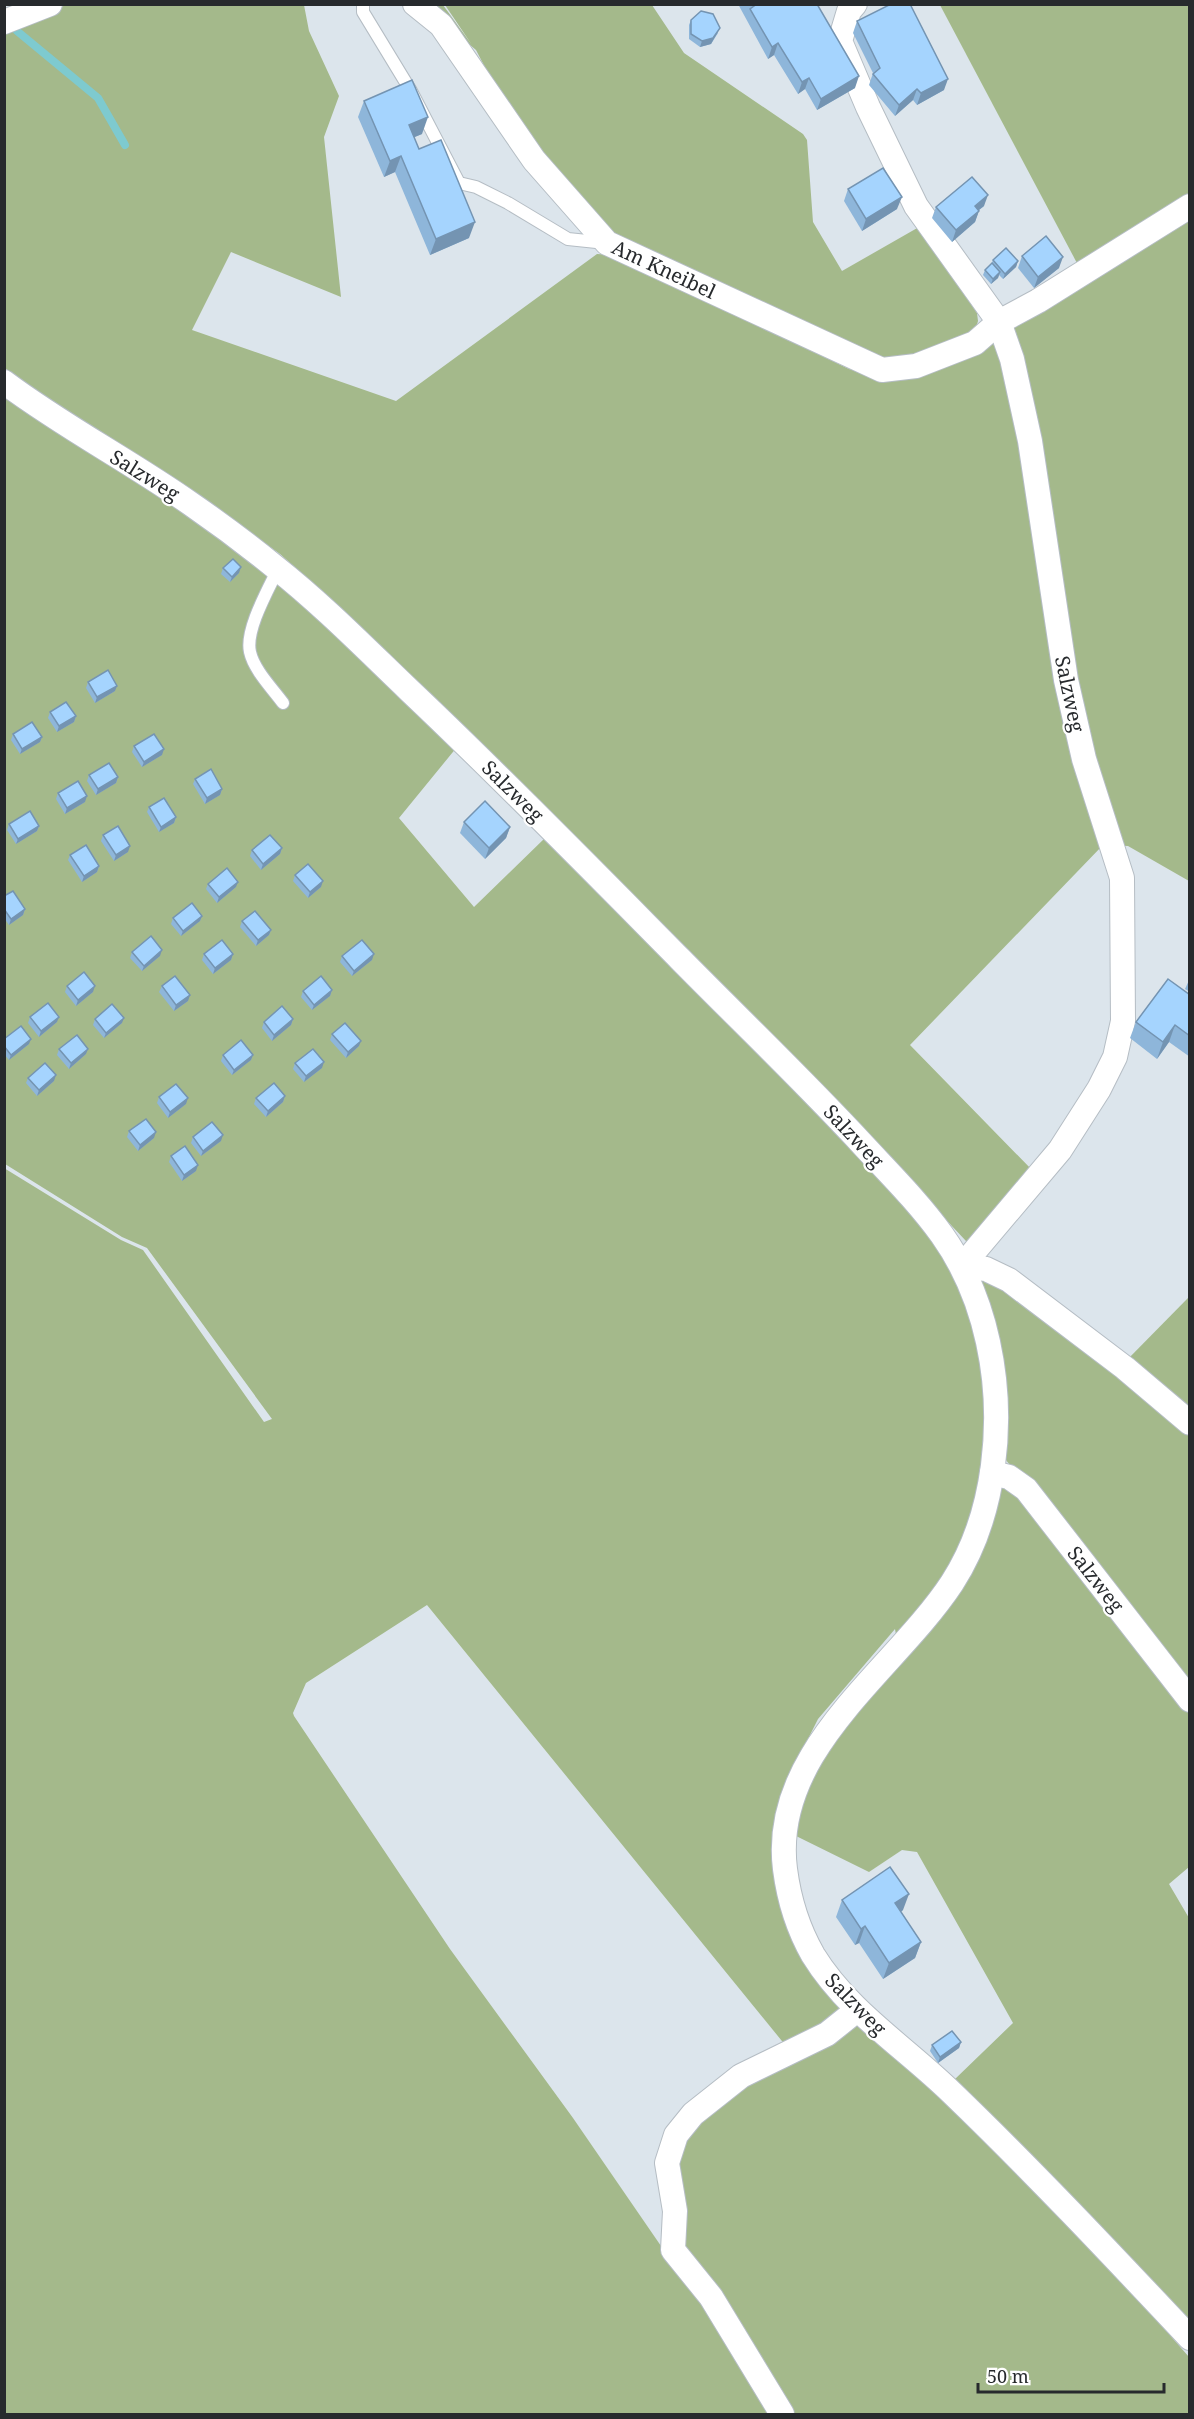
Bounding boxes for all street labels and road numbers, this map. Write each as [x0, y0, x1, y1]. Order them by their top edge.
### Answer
street label: Am Kneibel [608, 233, 720, 305]
street label: Salzweg [105, 443, 185, 507]
street label: Salzweg [1049, 653, 1091, 735]
street label: Salzweg [476, 754, 550, 828]
street label: Salzweg [818, 1099, 890, 1174]
street label: Salzweg [1062, 1540, 1131, 1618]
street label: Salzweg [819, 1967, 893, 2041]

